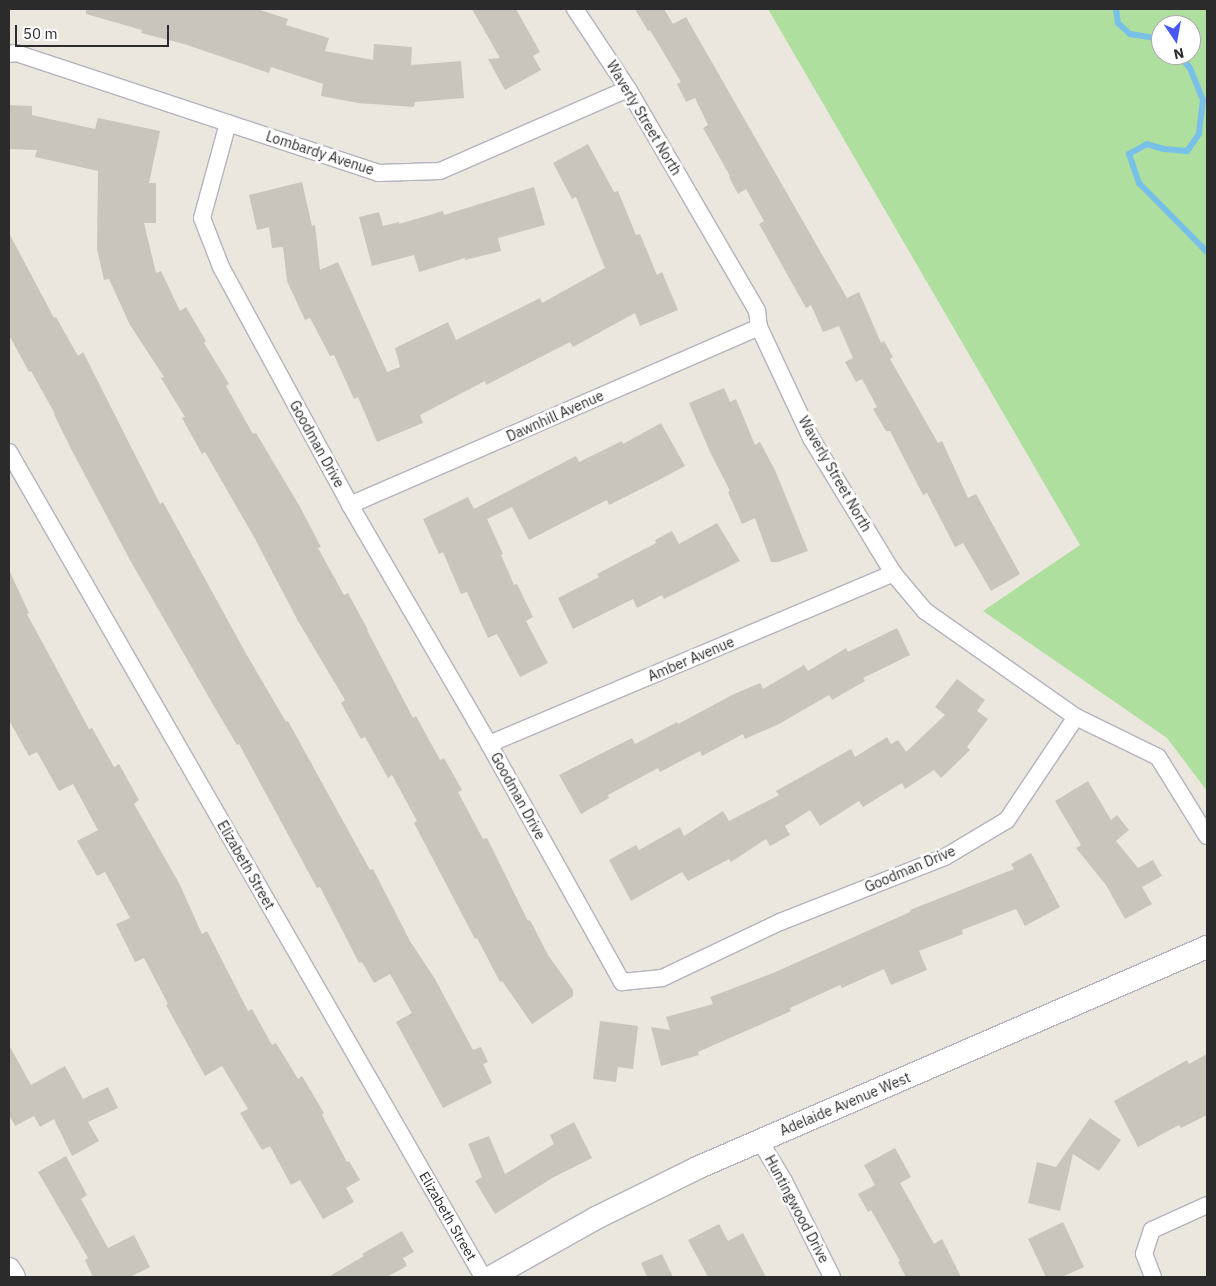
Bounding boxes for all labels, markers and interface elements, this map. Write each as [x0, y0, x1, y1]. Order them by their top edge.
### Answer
scale bar [18, 15, 171, 47]
north arrow [1151, 15, 1201, 65]
text: 50 m [23, 24, 58, 43]
text: N [1172, 44, 1186, 64]
street label: Waverly Street North [603, 58, 685, 178]
street label: Lombardy Avenue [264, 128, 376, 178]
street label: Dawnhill Avenue [504, 387, 606, 445]
street label: Goodman Drive [286, 398, 348, 490]
street label: Waverly Street North [795, 413, 875, 535]
street label: Amber Avenue [645, 633, 737, 685]
street label: Goodman Drive [487, 750, 549, 842]
street label: Elizabeth Street [214, 818, 278, 912]
street label: Goodman Drive [862, 842, 958, 896]
street label: Adelaide Avenue West [777, 1069, 913, 1139]
street label: Huntingwood Drive [761, 1152, 833, 1266]
street label: Elizabeth Street [416, 1169, 480, 1263]

